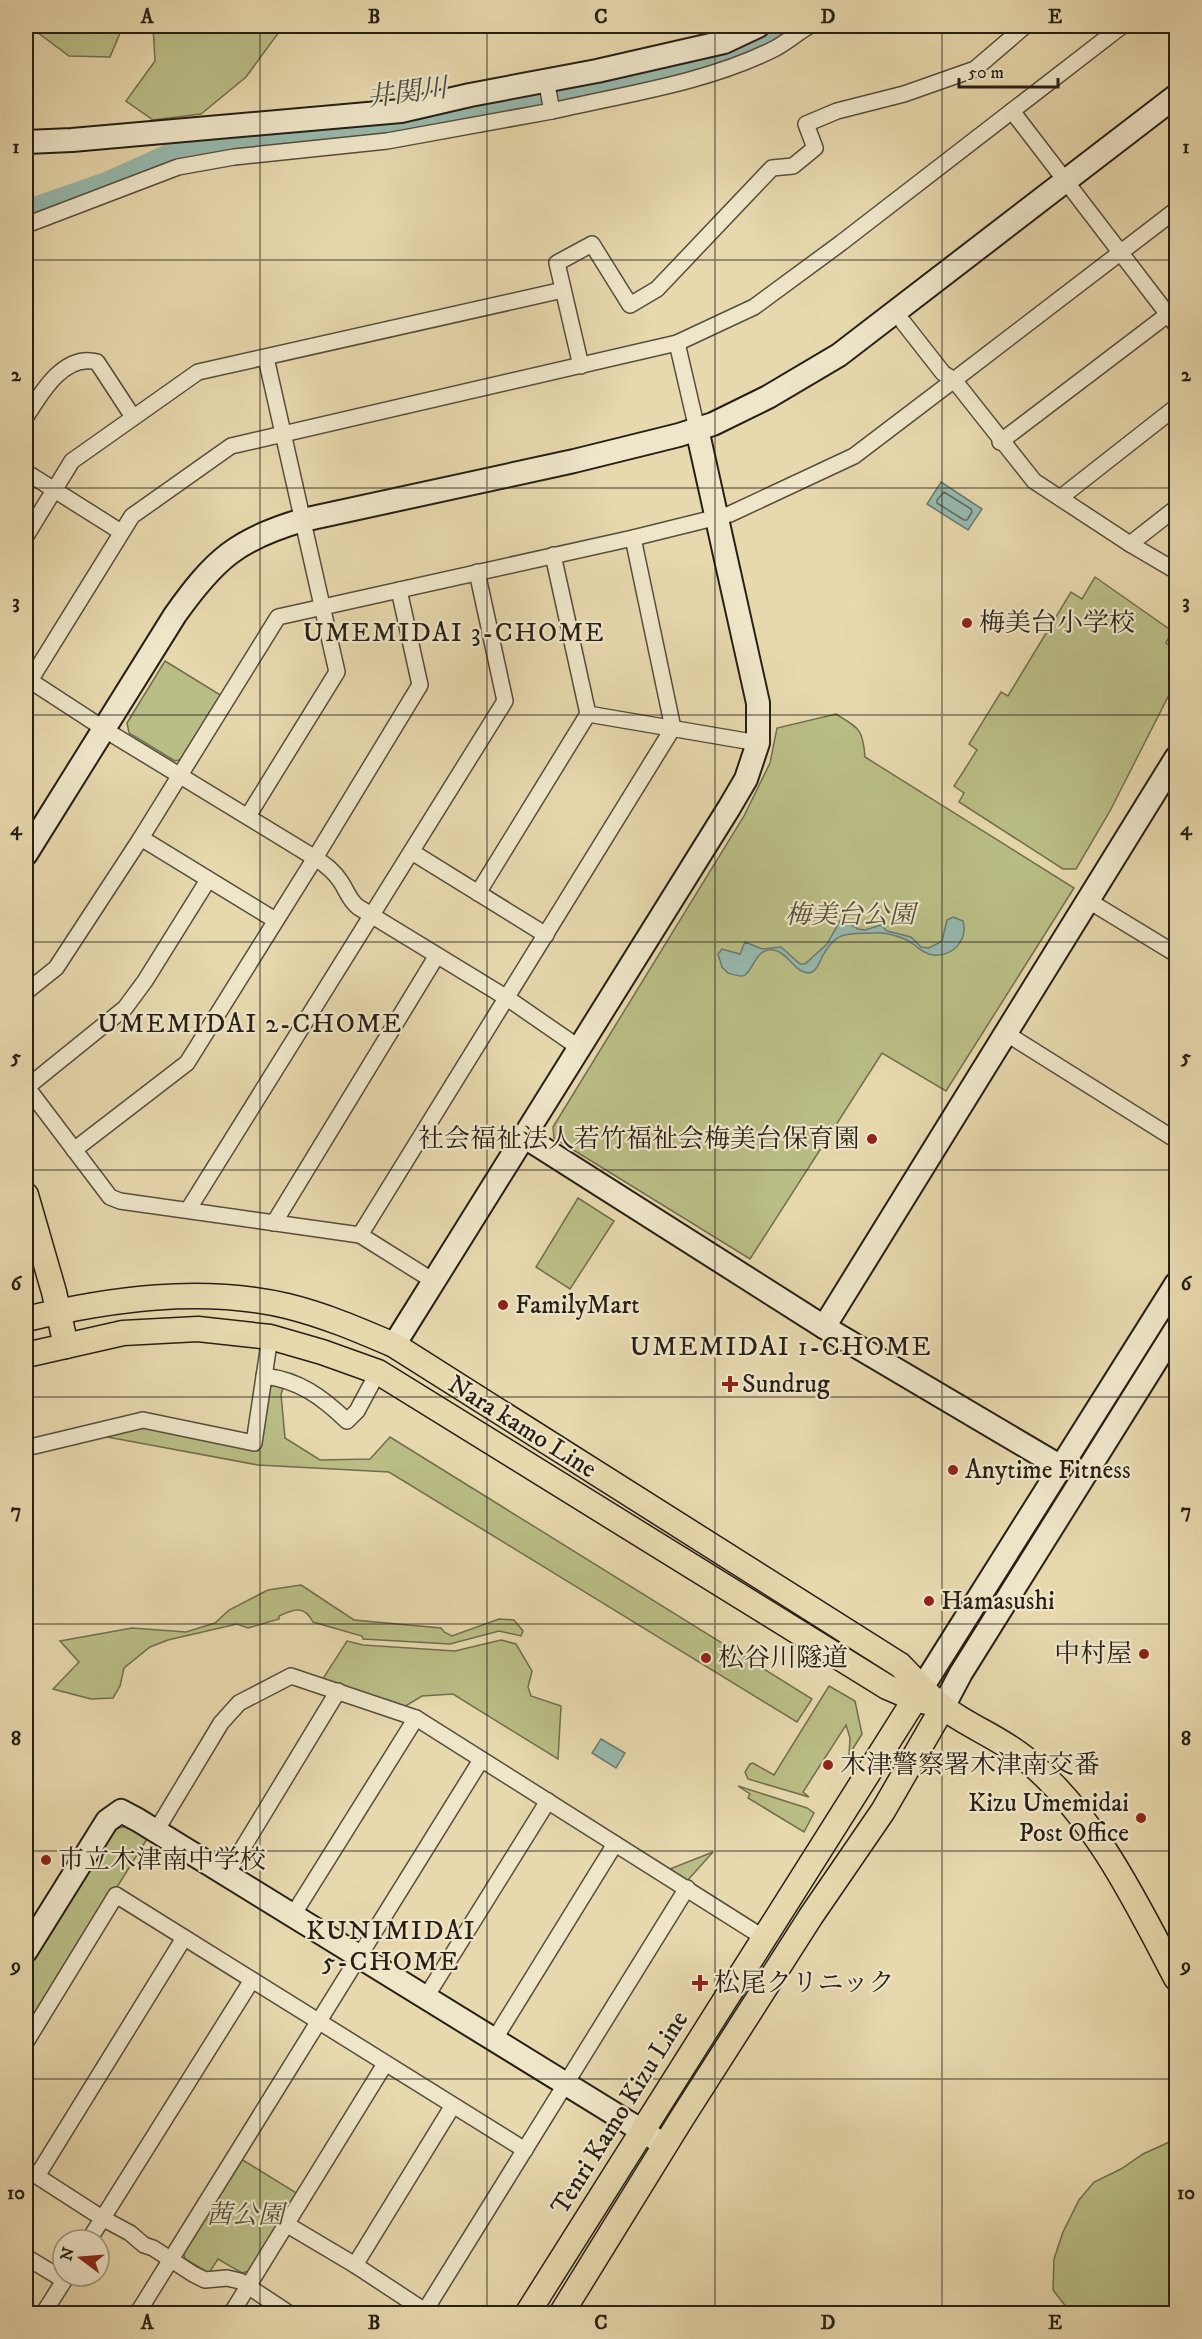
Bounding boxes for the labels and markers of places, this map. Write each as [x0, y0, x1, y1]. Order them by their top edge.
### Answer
place label: 梅美台小学校 [979, 607, 1135, 640]
marker: 梅美台小学校 [960, 616, 974, 630]
place label: 社会福祉法人若竹福祉会梅美台保育園 [418, 1123, 860, 1156]
marker: 社会福祉法人若竹福祉会梅美台保育園 [865, 1132, 879, 1146]
place label: FamilyMart [515, 1289, 640, 1322]
marker: FamilyMart [496, 1298, 510, 1312]
place label: Sundrug [742, 1368, 830, 1401]
marker: Sundrug [723, 1377, 737, 1391]
place label: Anytime Fitness [965, 1454, 1131, 1487]
marker: Anytime Fitness [946, 1463, 960, 1477]
place label: Hamasushi [941, 1585, 1055, 1618]
marker: Hamasushi [922, 1594, 936, 1608]
place label: 中村屋 [1054, 1638, 1132, 1671]
place label: 松谷川隧道 [718, 1642, 848, 1675]
marker: 中村屋 [1137, 1647, 1151, 1661]
marker: 松谷川隧道 [699, 1651, 713, 1665]
place label: 木津警察署木津南交番 [840, 1749, 1100, 1782]
marker: 木津警察署木津南交番 [821, 1758, 835, 1772]
place label: Kizu Umemidai Post Office [968, 1787, 1129, 1850]
marker: Kizu Umemidai Post Office [1134, 1811, 1148, 1825]
place label: 市立木津南中学校 [58, 1844, 266, 1877]
marker: 市立木津南中学校 [39, 1853, 53, 1867]
place label: 松尾クリニック [714, 1967, 894, 2000]
marker: 松尾クリニック [691, 1974, 709, 1992]

